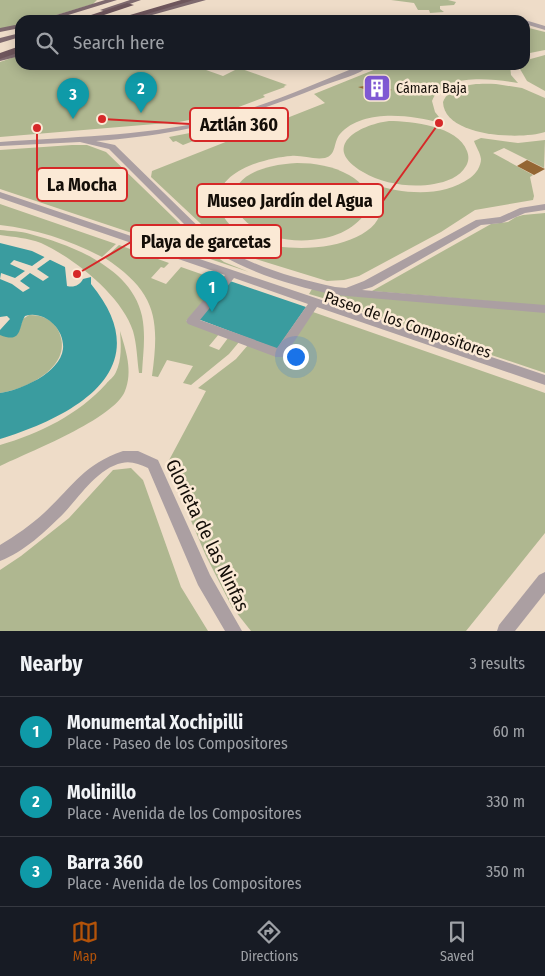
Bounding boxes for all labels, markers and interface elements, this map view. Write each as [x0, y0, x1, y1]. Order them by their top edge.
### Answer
search box [15, 15, 530, 70]
icon: search [33, 29, 61, 57]
text: Search here [73, 31, 165, 54]
pin: 2 [125, 72, 157, 113]
building icon: Cámara Baja [362, 73, 392, 103]
pin: 3 [57, 78, 89, 119]
place label: Cámara Baja [396, 80, 467, 97]
callout: Aztlán 360 [190, 108, 288, 141]
text: Aztlán 360 [199, 114, 278, 136]
callout: La Mocha [37, 168, 127, 201]
text: La Mocha [47, 174, 117, 196]
callout: Museo Jardín del Agua [197, 184, 383, 217]
text: Museo Jardín del Agua [207, 190, 373, 212]
callout: Playa de garcetas [131, 225, 281, 258]
text: Playa de garcetas [141, 231, 271, 253]
pin: 1 [196, 271, 228, 312]
street label: Paseo de los Compositores [322, 287, 494, 362]
your location [283, 344, 309, 370]
street label: Glorieta de las Ninfas [161, 455, 254, 615]
text: Nearby [20, 651, 82, 677]
text: 3 results [469, 654, 525, 673]
text: Monumental Xochipilli [67, 711, 243, 734]
text: 1 [33, 722, 39, 741]
text: 60 m [493, 722, 525, 741]
text: Place · Paseo de los Compositores [67, 734, 288, 753]
text: Molinillo [67, 781, 136, 804]
text: 2 [32, 792, 40, 811]
text: 330 m [486, 792, 525, 811]
text: Place · Avenida de los Compositores [67, 804, 302, 823]
text: Barra 360 [67, 851, 143, 874]
text: 3 [32, 862, 40, 881]
text: 350 m [486, 862, 525, 881]
text: Place · Avenida de los Compositores [67, 874, 302, 893]
tab: Map [71, 918, 99, 965]
tab: Directions [240, 918, 298, 965]
tab: Saved [440, 918, 474, 965]

